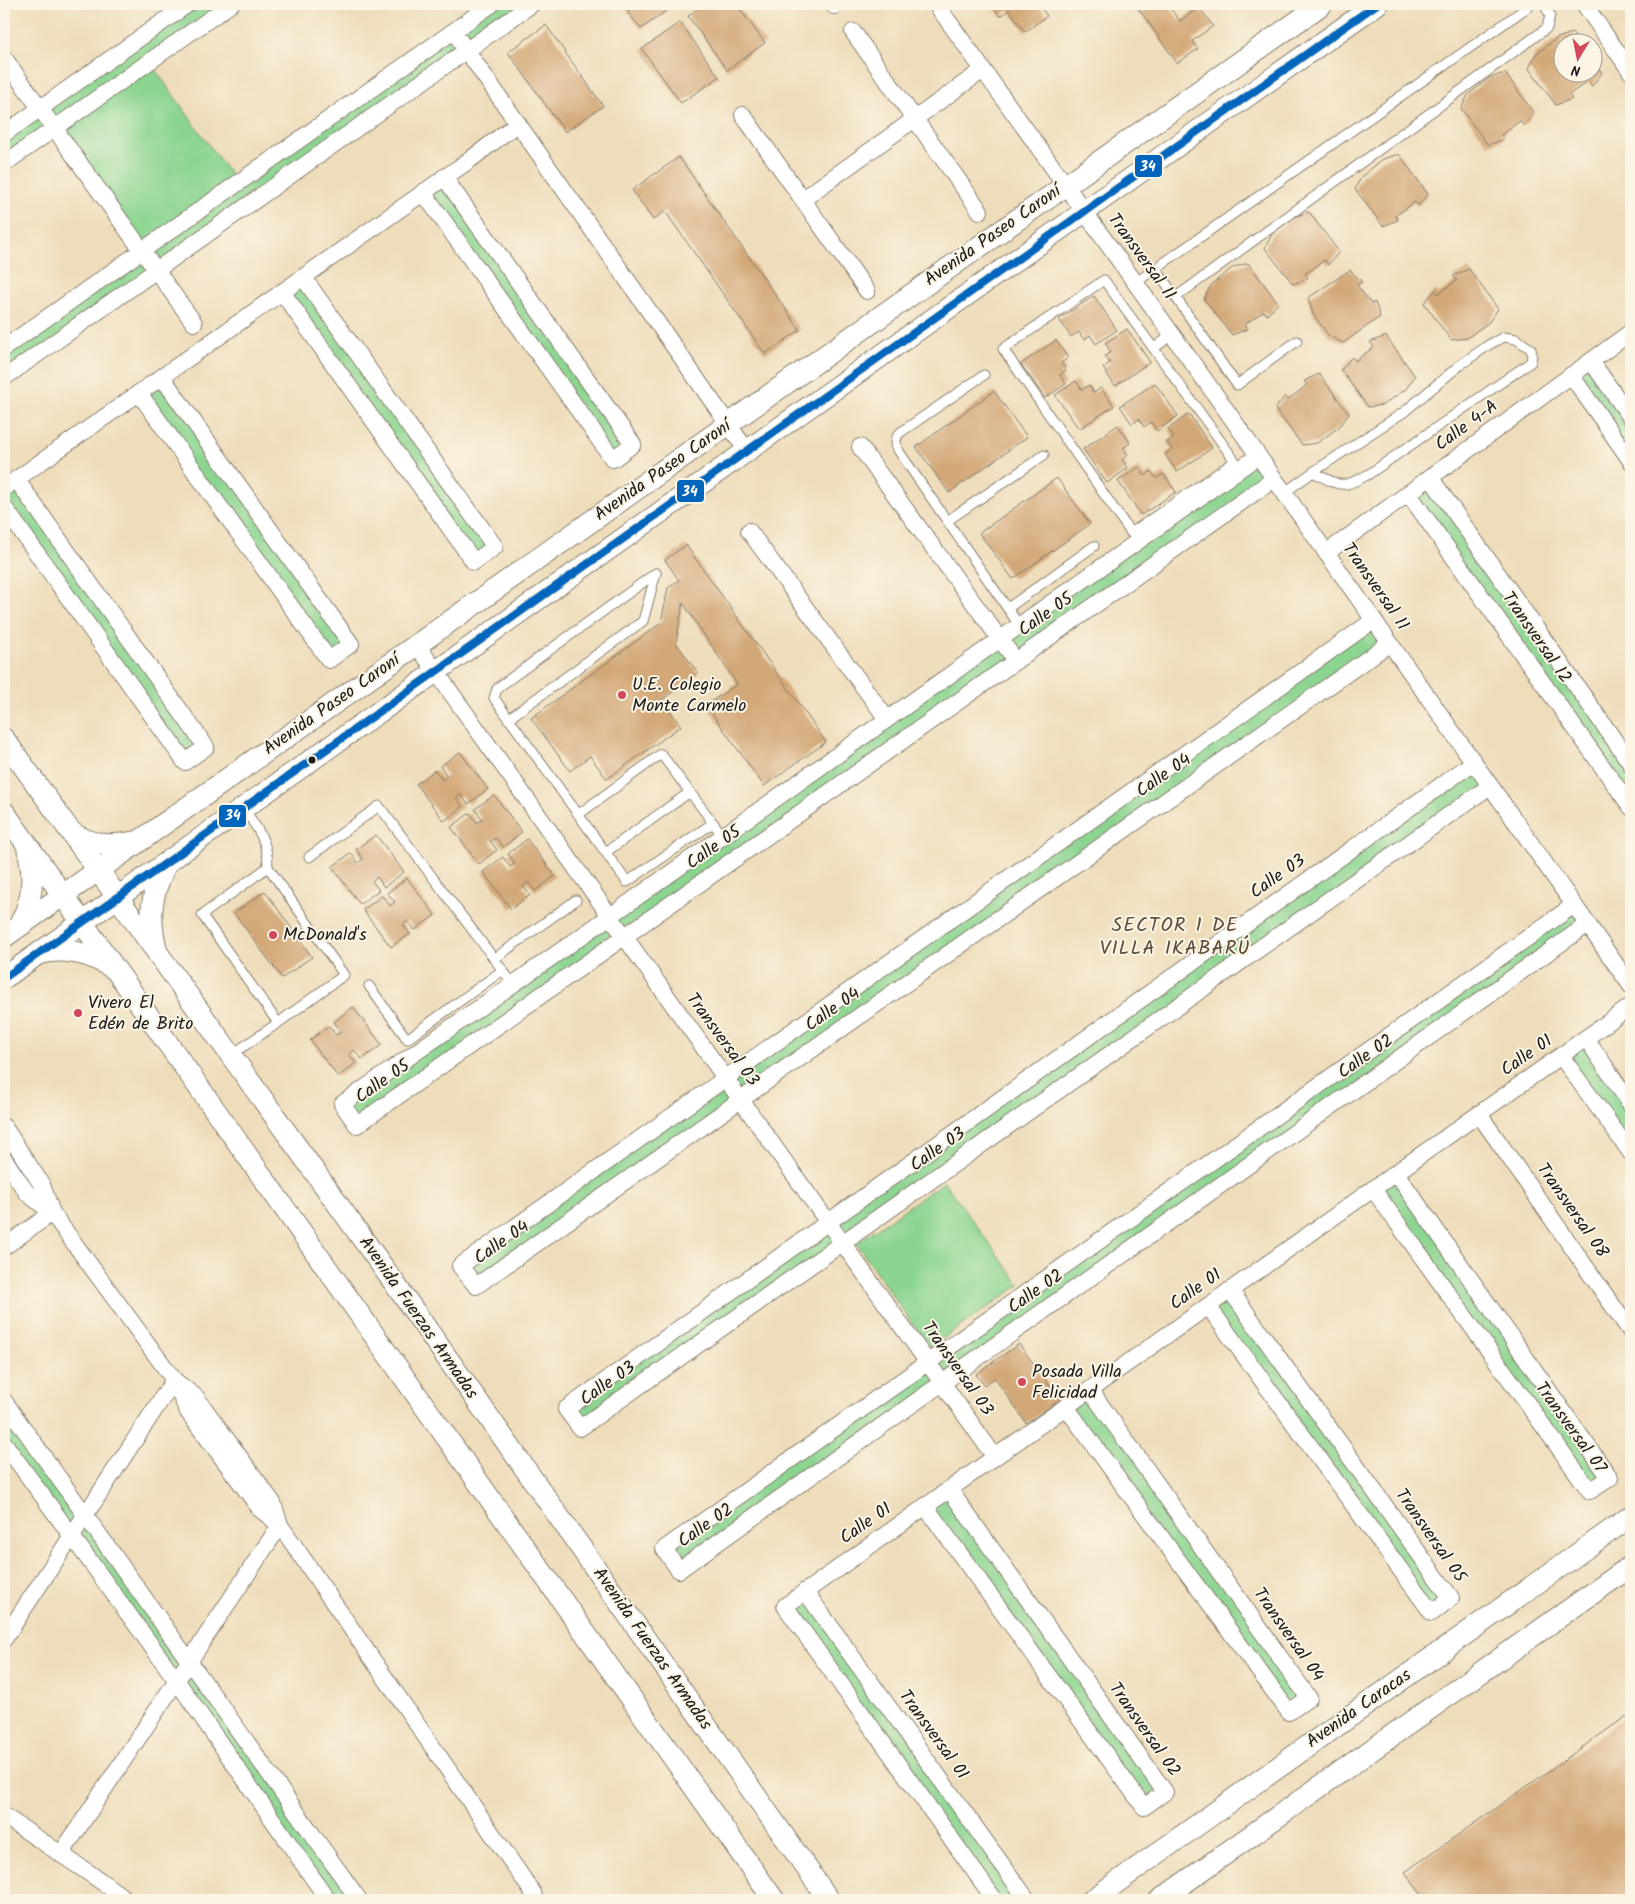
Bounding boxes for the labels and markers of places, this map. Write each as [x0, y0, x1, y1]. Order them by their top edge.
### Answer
place label: U.E. Colegio Monte Carmelo [632, 671, 746, 721]
marker: U.E. Colegio Monte Carmelo [616, 689, 628, 701]
unlabelled marker [307, 755, 317, 765]
place label: McDonald's [283, 921, 367, 950]
marker: McDonald's [267, 929, 279, 941]
place label: Vivero El Edén de Brito [88, 989, 193, 1039]
marker: Vivero El Edén de Brito [72, 1007, 84, 1019]
place label: Posada Villa Felicidad [1032, 1358, 1122, 1408]
marker: Posada Villa Felicidad [1016, 1376, 1028, 1388]

